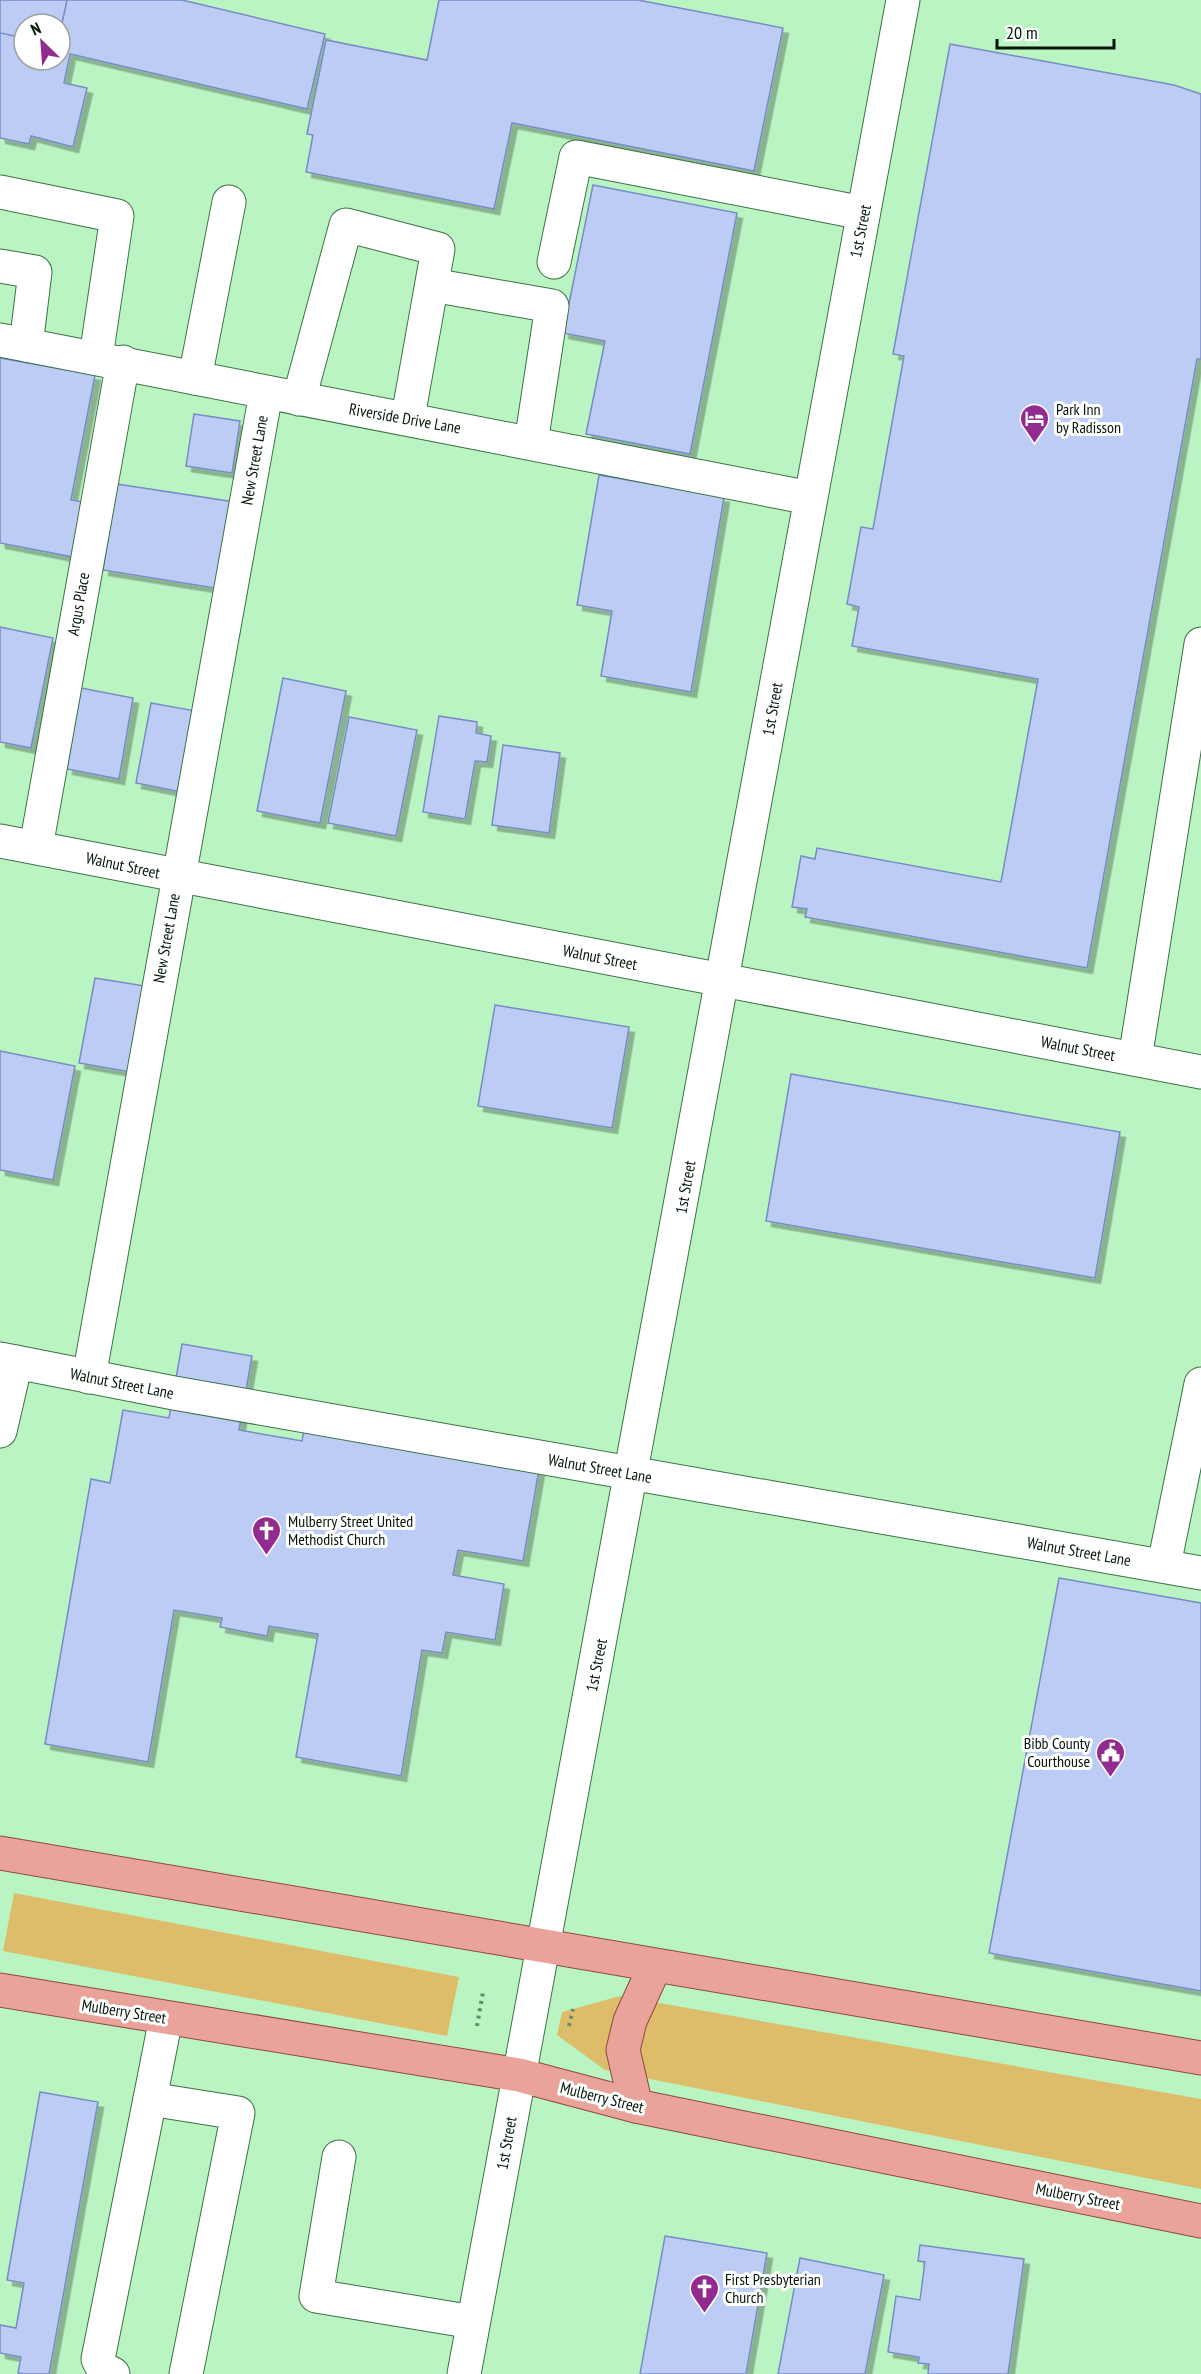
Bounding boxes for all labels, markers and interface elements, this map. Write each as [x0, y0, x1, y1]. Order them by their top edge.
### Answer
north arrow [12, 12, 72, 72]
scale bar [997, 12, 1114, 50]
text: N [28, 18, 44, 39]
text: 20 m [1006, 21, 1038, 44]
street label: 1st Street [845, 202, 875, 259]
street label: Riverside Drive Lane [348, 398, 462, 438]
place label: Park Inn by Radisson [1056, 399, 1121, 437]
hotel icon: Park Inn by Radisson [1019, 402, 1051, 444]
street label: New Street Lane [236, 414, 272, 506]
street label: Argus Place [63, 571, 93, 637]
street label: 1st Street [758, 680, 787, 737]
street label: Walnut Street [84, 847, 162, 883]
street label: New Street Lane [148, 892, 184, 984]
street label: Walnut Street [561, 940, 639, 974]
street label: Walnut Street [1039, 1031, 1117, 1065]
street label: 1st Street [671, 1158, 700, 1215]
street label: Walnut Street Lane [69, 1363, 175, 1403]
street label: Walnut Street Lane [547, 1449, 653, 1487]
place label: Mulberry Street United Methodist Church [288, 1511, 413, 1549]
church icon: Mulberry Street United Methodist Church [251, 1514, 283, 1556]
street label: Walnut Street Lane [1026, 1532, 1132, 1570]
street label: 1st Street [581, 1636, 611, 1693]
place label: Bibb County Courthouse [1024, 1733, 1090, 1771]
public building icon: Bibb County Courthouse [1095, 1736, 1127, 1778]
street label: Mulberry Street [80, 1994, 168, 2028]
street label: Mulberry Street [558, 2077, 646, 2117]
street label: 1st Street [492, 2114, 521, 2171]
street label: Mulberry Street [1034, 2178, 1122, 2214]
place label: First Presbyterian Church [725, 2269, 821, 2307]
church icon: First Presbyterian Church [688, 2272, 720, 2314]

